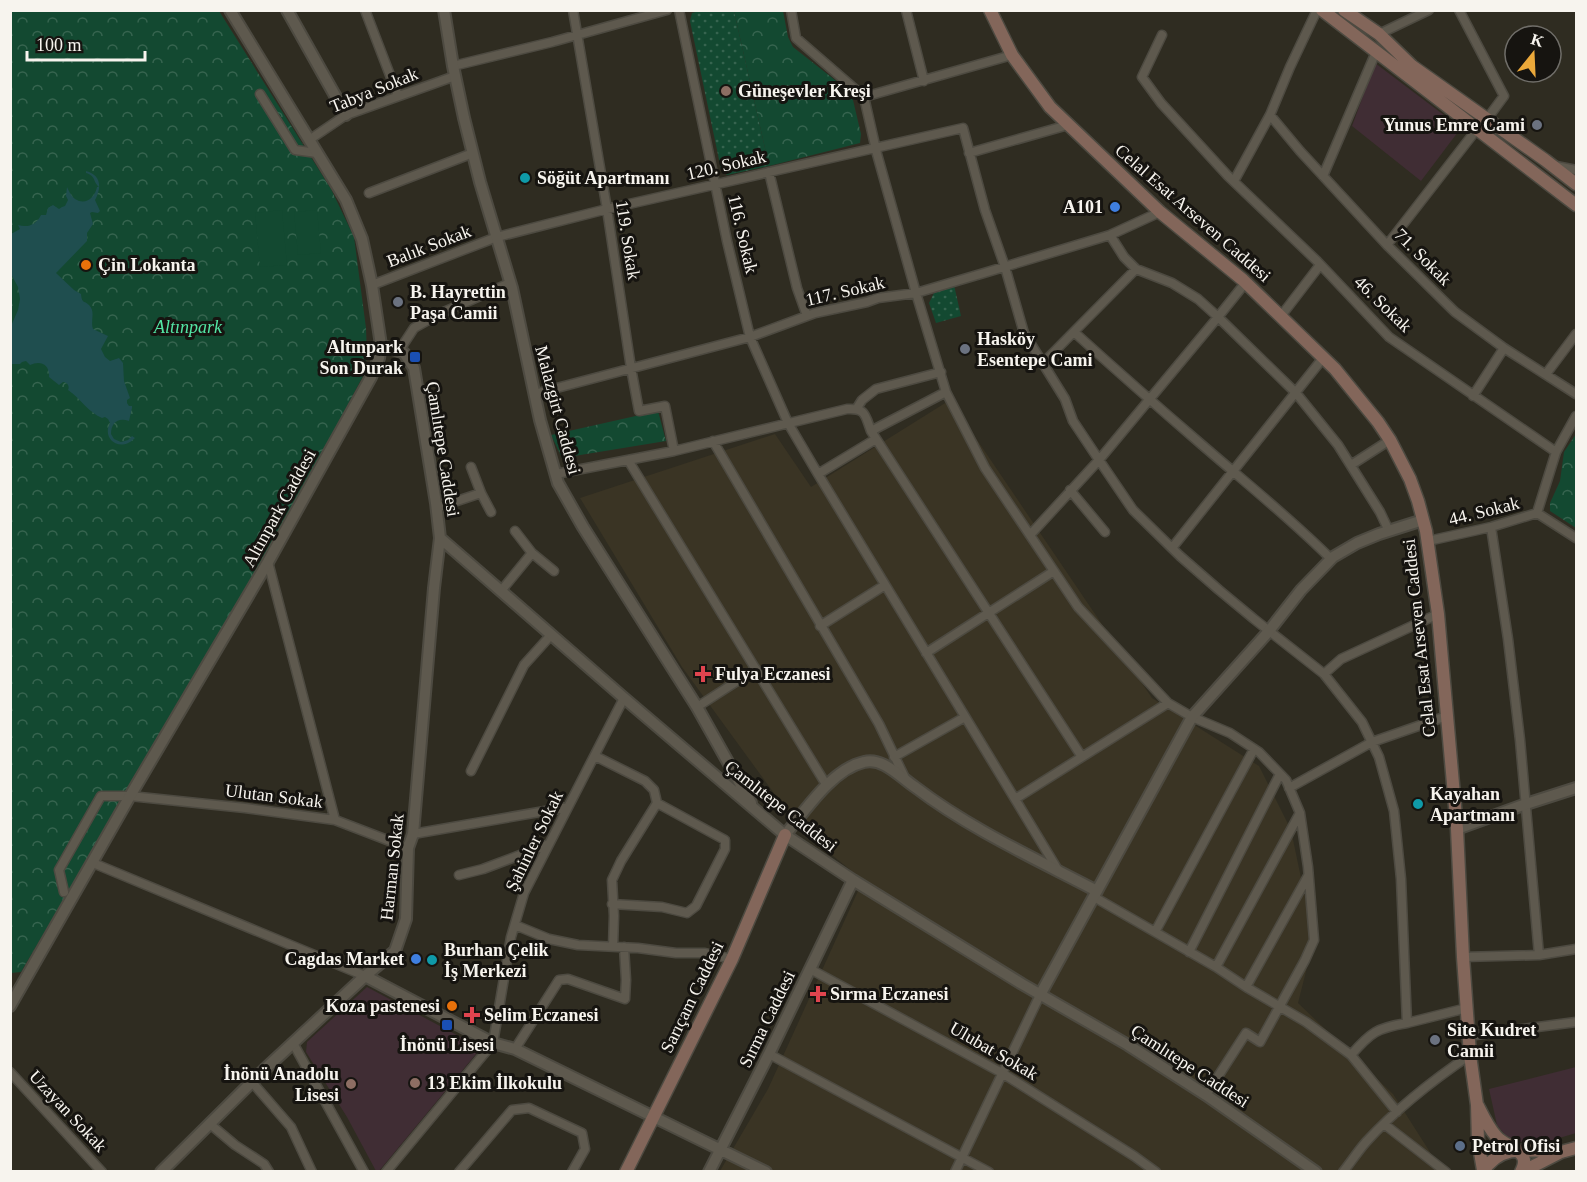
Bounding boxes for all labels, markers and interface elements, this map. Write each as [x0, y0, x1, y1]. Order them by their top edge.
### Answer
scale bar [27, 24, 146, 62]
north arrow [1503, 24, 1563, 84]
text: K [1529, 30, 1547, 50]
text: 100 m [36, 35, 82, 55]
street label: Tabya Sokak [327, 63, 421, 117]
place label: Güneşevler Kreşi [738, 81, 871, 101]
marker: Güneşevler Kreşi [719, 84, 733, 98]
place label: Yunus Emre Cami [1383, 115, 1525, 135]
marker: Yunus Emre Cami [1530, 118, 1544, 132]
street label: Celal Esat Arseven Caddesi [1111, 140, 1275, 286]
street label: 120. Sokak [684, 146, 768, 184]
place label: Söğüt Apartmanı [537, 168, 670, 188]
marker: Söğüt Apartmanı [518, 171, 532, 185]
street label: 116. Sokak [724, 193, 762, 275]
place label: A101 [1063, 197, 1103, 217]
street label: 119. Sokak [612, 199, 644, 281]
marker: A101 [1108, 200, 1122, 214]
street label: Balık Sokak [384, 221, 474, 271]
street label: 71. Sokak [1390, 224, 1456, 290]
place label: Çin Lokanta [98, 255, 196, 275]
marker: Çin Lokanta [79, 258, 93, 272]
street label: 117. Sokak [804, 272, 886, 310]
street label: 46. Sokak [1350, 272, 1416, 336]
place label: B. Hayrettin Paşa Camii [410, 282, 506, 323]
marker: B. Hayrettin Paşa Camii [391, 295, 405, 309]
park label: Altınpark [153, 317, 223, 337]
place label: Hasköy Esentepe Cami [977, 329, 1093, 370]
place label: Altınpark Son Durak [319, 337, 403, 378]
marker: Hasköy Esentepe Cami [958, 342, 972, 356]
street label: Malazgirt Caddesi [531, 343, 585, 477]
marker: Altınpark Son Durak [408, 350, 422, 364]
street label: Çamlıtepe Caddesi [422, 380, 464, 518]
street label: Altınpark Caddesi [238, 446, 320, 570]
street label: 44. Sokak [1447, 493, 1521, 529]
street label: Celal Esat Arseven Caddesi [1399, 538, 1439, 738]
place label: Fulya Eczanesi [715, 664, 831, 684]
marker: Fulya Eczanesi [696, 667, 710, 681]
street label: Çamlıtepe Caddesi [721, 756, 841, 856]
street label: Ulutan Sokak [224, 780, 324, 812]
place label: Kayahan Apartmanı [1430, 784, 1515, 825]
street label: Şahinler Sokak [501, 787, 567, 895]
marker: Kayahan Apartmanı [1411, 797, 1425, 811]
street label: Harman Sokak [376, 813, 408, 921]
street label: Sarıçam Caddesi [656, 938, 728, 1056]
place label: Burhan Çelik İş Merkezi [444, 940, 549, 981]
place label: Cagdas Market [285, 949, 404, 969]
marker: Cagdas Market [409, 952, 423, 966]
marker: Burhan Çelik İş Merkezi [425, 953, 439, 967]
street label: Sırma Caddesi [735, 967, 799, 1071]
place label: Sırma Eczanesi [830, 984, 949, 1004]
marker: Sırma Eczanesi [811, 987, 825, 1001]
place label: Koza pastenesi [326, 996, 440, 1016]
marker: Koza pastenesi [445, 999, 459, 1013]
place label: Selim Eczanesi [484, 1005, 599, 1025]
marker: Selim Eczanesi [465, 1008, 479, 1022]
marker: İnönü Lisesi [440, 1018, 454, 1032]
street label: Ulubat Sokak [946, 1018, 1042, 1084]
street label: Çamlıtepe Caddesi [1127, 1020, 1253, 1112]
place label: Site Kudret Camii [1447, 1020, 1536, 1061]
marker: Site Kudret Camii [1428, 1033, 1442, 1047]
place label: İnönü Lisesi [400, 1035, 494, 1055]
place label: İnönü Anadolu Lisesi [223, 1064, 339, 1105]
street label: Uzayan Sokak [25, 1066, 111, 1156]
place label: 13 Ekim İlkokulu [427, 1073, 562, 1093]
marker: 13 Ekim İlkokulu [408, 1076, 422, 1090]
marker: İnönü Anadolu Lisesi [344, 1077, 358, 1091]
place label: Petrol Ofisi [1472, 1136, 1560, 1156]
marker: Petrol Ofisi [1453, 1139, 1467, 1153]

